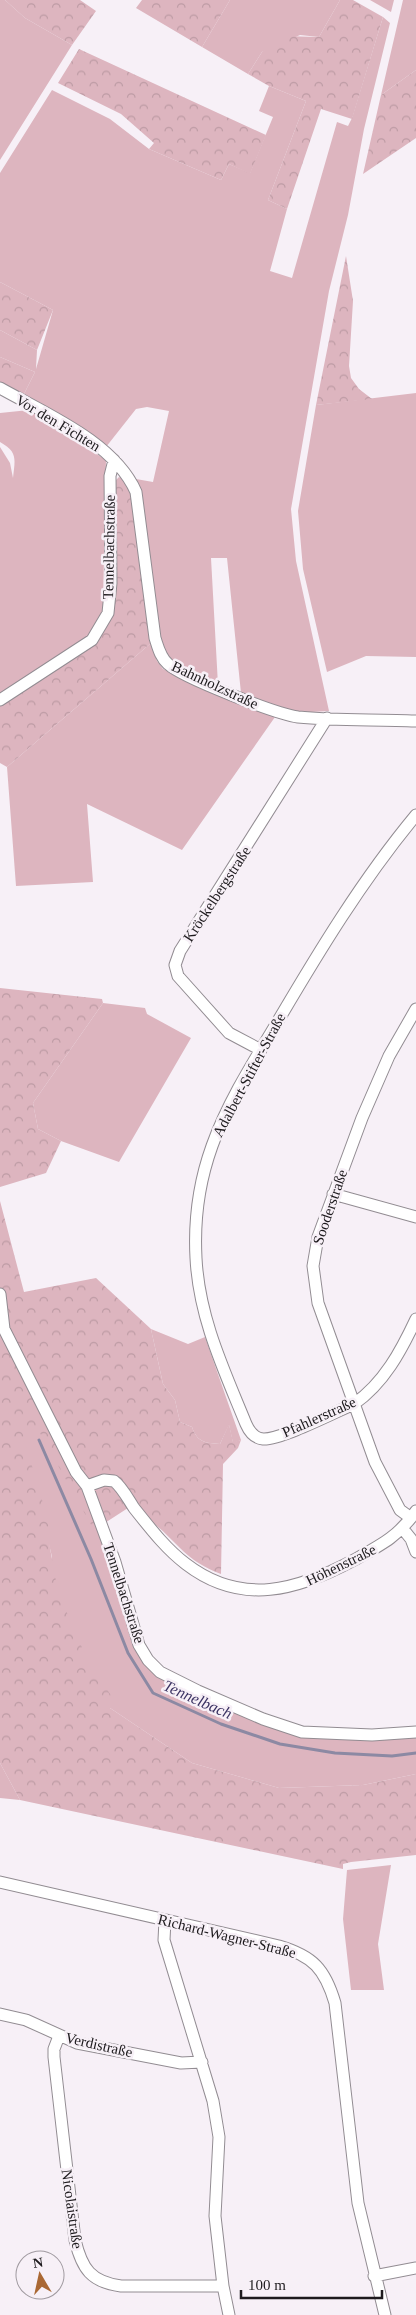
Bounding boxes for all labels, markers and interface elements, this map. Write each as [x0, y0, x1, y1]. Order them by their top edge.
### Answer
street label: Vor den Fichten [13, 392, 103, 455]
street label: Tennelbachstraße [100, 494, 118, 599]
street label: Bahnholzstraße [169, 658, 261, 712]
street label: Kröckelbergstraße [180, 843, 254, 945]
street label: Adalbert-Stifter-Straße [210, 1010, 289, 1140]
street label: Sooderstraße [310, 1167, 350, 1247]
street label: Pfahlerstraße [280, 1393, 359, 1440]
street label: Tennelbachstraße [100, 1541, 148, 1646]
street label: Höhenstraße [303, 1541, 379, 1589]
water label: Tennelbach [161, 1677, 235, 1722]
street label: Richard-Wagner-Straße [156, 1911, 298, 1961]
street label: Verdistraße [64, 2030, 134, 2061]
street label: Nicolaistraße [59, 2168, 86, 2250]
north arrow [15, 2250, 65, 2300]
text: N [32, 2254, 44, 2271]
scale bar [241, 2268, 382, 2300]
text: 100 m [248, 2277, 286, 2293]

